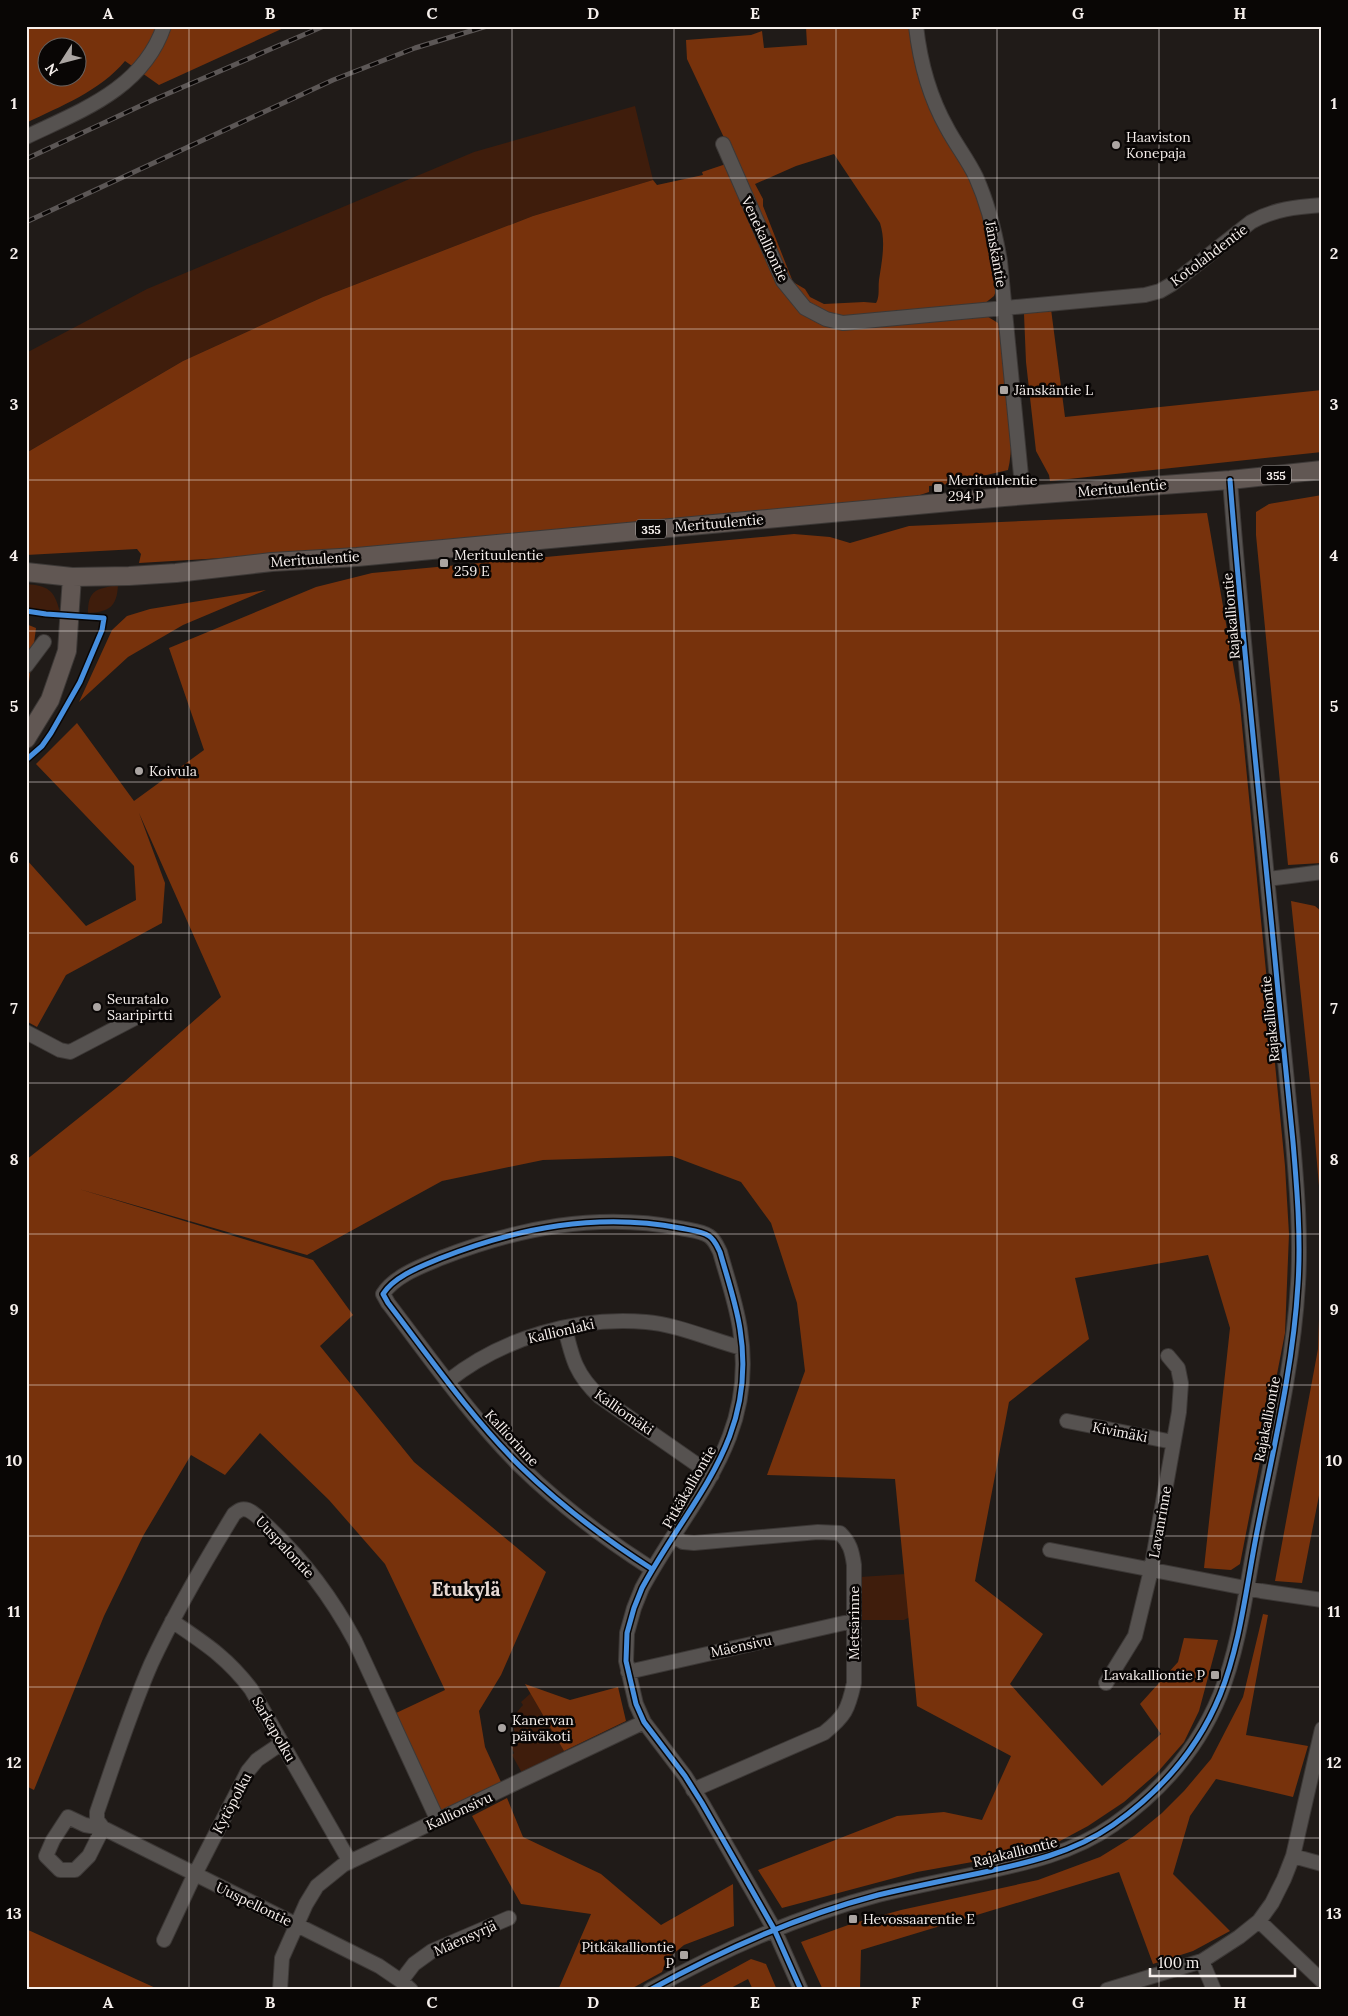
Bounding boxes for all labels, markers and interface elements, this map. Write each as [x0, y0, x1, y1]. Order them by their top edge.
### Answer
text: A [103, 3, 114, 23]
text: B [265, 3, 276, 23]
text: C [426, 3, 438, 23]
text: D [587, 3, 599, 23]
text: E [750, 3, 760, 23]
text: F [911, 3, 921, 23]
text: G [1072, 3, 1084, 23]
text: H [1234, 3, 1247, 23]
north arrow [38, 38, 88, 88]
text: N [41, 60, 62, 79]
text: 1 [11, 93, 17, 113]
text: 1 [1331, 93, 1337, 113]
place label: Haaviston Konepaja [1126, 128, 1191, 162]
marker: Haaviston Konepaja [1110, 139, 1122, 151]
street label: Venekalliontie [737, 193, 793, 285]
street label: Jänskäntie [981, 218, 1011, 289]
street label: Kotolahdentie [1167, 220, 1251, 290]
text: 2 [10, 243, 18, 263]
text: 2 [1330, 243, 1338, 263]
place label: Jänskäntie L [1013, 381, 1093, 399]
marker: Jänskäntie L [998, 384, 1010, 396]
text: 3 [10, 394, 19, 414]
text: 3 [1330, 394, 1339, 414]
road number: 355 [1261, 466, 1291, 484]
place label: Merituulentie 294 P [948, 471, 1038, 505]
street label: Merituulentie [1077, 475, 1168, 501]
marker: Merituulentie 294 P [932, 482, 944, 494]
street label: Merituulentie [674, 510, 765, 536]
road number: 355 [636, 520, 666, 538]
text: 4 [10, 545, 19, 565]
text: 4 [1330, 545, 1339, 565]
place label: Merituulentie 259 E [454, 546, 544, 580]
street label: Merituulentie [270, 547, 361, 571]
marker: Merituulentie 259 E [438, 557, 450, 569]
street label: Rajakalliontie [1218, 572, 1244, 660]
text: 5 [10, 696, 19, 716]
text: 5 [1330, 696, 1339, 716]
place label: Koivula [149, 762, 197, 780]
marker: Koivula [133, 765, 145, 777]
text: 6 [9, 847, 19, 867]
text: 6 [1329, 847, 1339, 867]
street label: Rajakalliontie [1256, 975, 1283, 1063]
place label: Seuratalo Saaripirtti [107, 990, 173, 1024]
text: 7 [10, 998, 18, 1018]
text: 7 [1330, 998, 1338, 1018]
marker: Seuratalo Saaripirtti [91, 1001, 103, 1013]
text: 8 [9, 1149, 19, 1169]
text: 8 [1329, 1149, 1339, 1169]
text: 9 [9, 1299, 19, 1319]
text: 9 [1329, 1299, 1339, 1319]
street label: Kallionlaki [526, 1315, 596, 1347]
street label: Rajakalliontie [1250, 1374, 1284, 1463]
street label: Kalliomäki [591, 1385, 657, 1439]
street label: Kalliorinne [481, 1406, 543, 1470]
street label: Kivimäki [1091, 1418, 1149, 1446]
street label: Pitkäkalliontie [658, 1442, 720, 1532]
text: 10 [6, 1450, 22, 1470]
text: 10 [1326, 1450, 1342, 1470]
street label: Lavanrinne [1145, 1484, 1175, 1559]
street label: Uuspalontie [252, 1512, 319, 1582]
district label: Etukylä [432, 1577, 500, 1601]
street label: Metsärinne [845, 1586, 863, 1660]
text: 11 [8, 1601, 21, 1621]
text: 11 [1328, 1601, 1341, 1621]
street label: Mäensivu [709, 1631, 773, 1661]
place label: Lavakalliontie P [1103, 1666, 1206, 1684]
marker: Lavakalliontie P [1209, 1669, 1221, 1681]
street label: Sarkapolku [248, 1693, 300, 1765]
place label: Kanervan päiväkoti [512, 1711, 574, 1745]
marker: Kanervan päiväkoti [496, 1722, 508, 1734]
text: 12 [6, 1752, 22, 1772]
text: 12 [1326, 1752, 1342, 1772]
street label: Kytöpolku [208, 1769, 256, 1837]
street label: Kallionsivu [423, 1788, 495, 1834]
street label: Rajakalliontie [971, 1833, 1060, 1871]
street label: Uuspellontie [213, 1878, 295, 1930]
text: 13 [6, 1903, 22, 1923]
text: 13 [1326, 1903, 1342, 1923]
place label: Hevossaarentie E [863, 1910, 975, 1928]
marker: Hevossaarentie E [847, 1913, 859, 1925]
street label: Mäensyrjä [431, 1916, 499, 1960]
place label: Pitkäkalliontie P [581, 1938, 675, 1972]
scale bar [1150, 1946, 1296, 1978]
marker: Pitkäkalliontie P [678, 1949, 690, 1961]
text: 100 m [1158, 1953, 1199, 1972]
text: A [103, 1992, 114, 2012]
text: B [265, 1992, 276, 2012]
text: C [426, 1992, 438, 2012]
text: D [587, 1992, 599, 2012]
text: E [750, 1992, 760, 2012]
text: F [911, 1992, 921, 2012]
text: G [1072, 1992, 1084, 2012]
text: H [1234, 1992, 1247, 2012]

